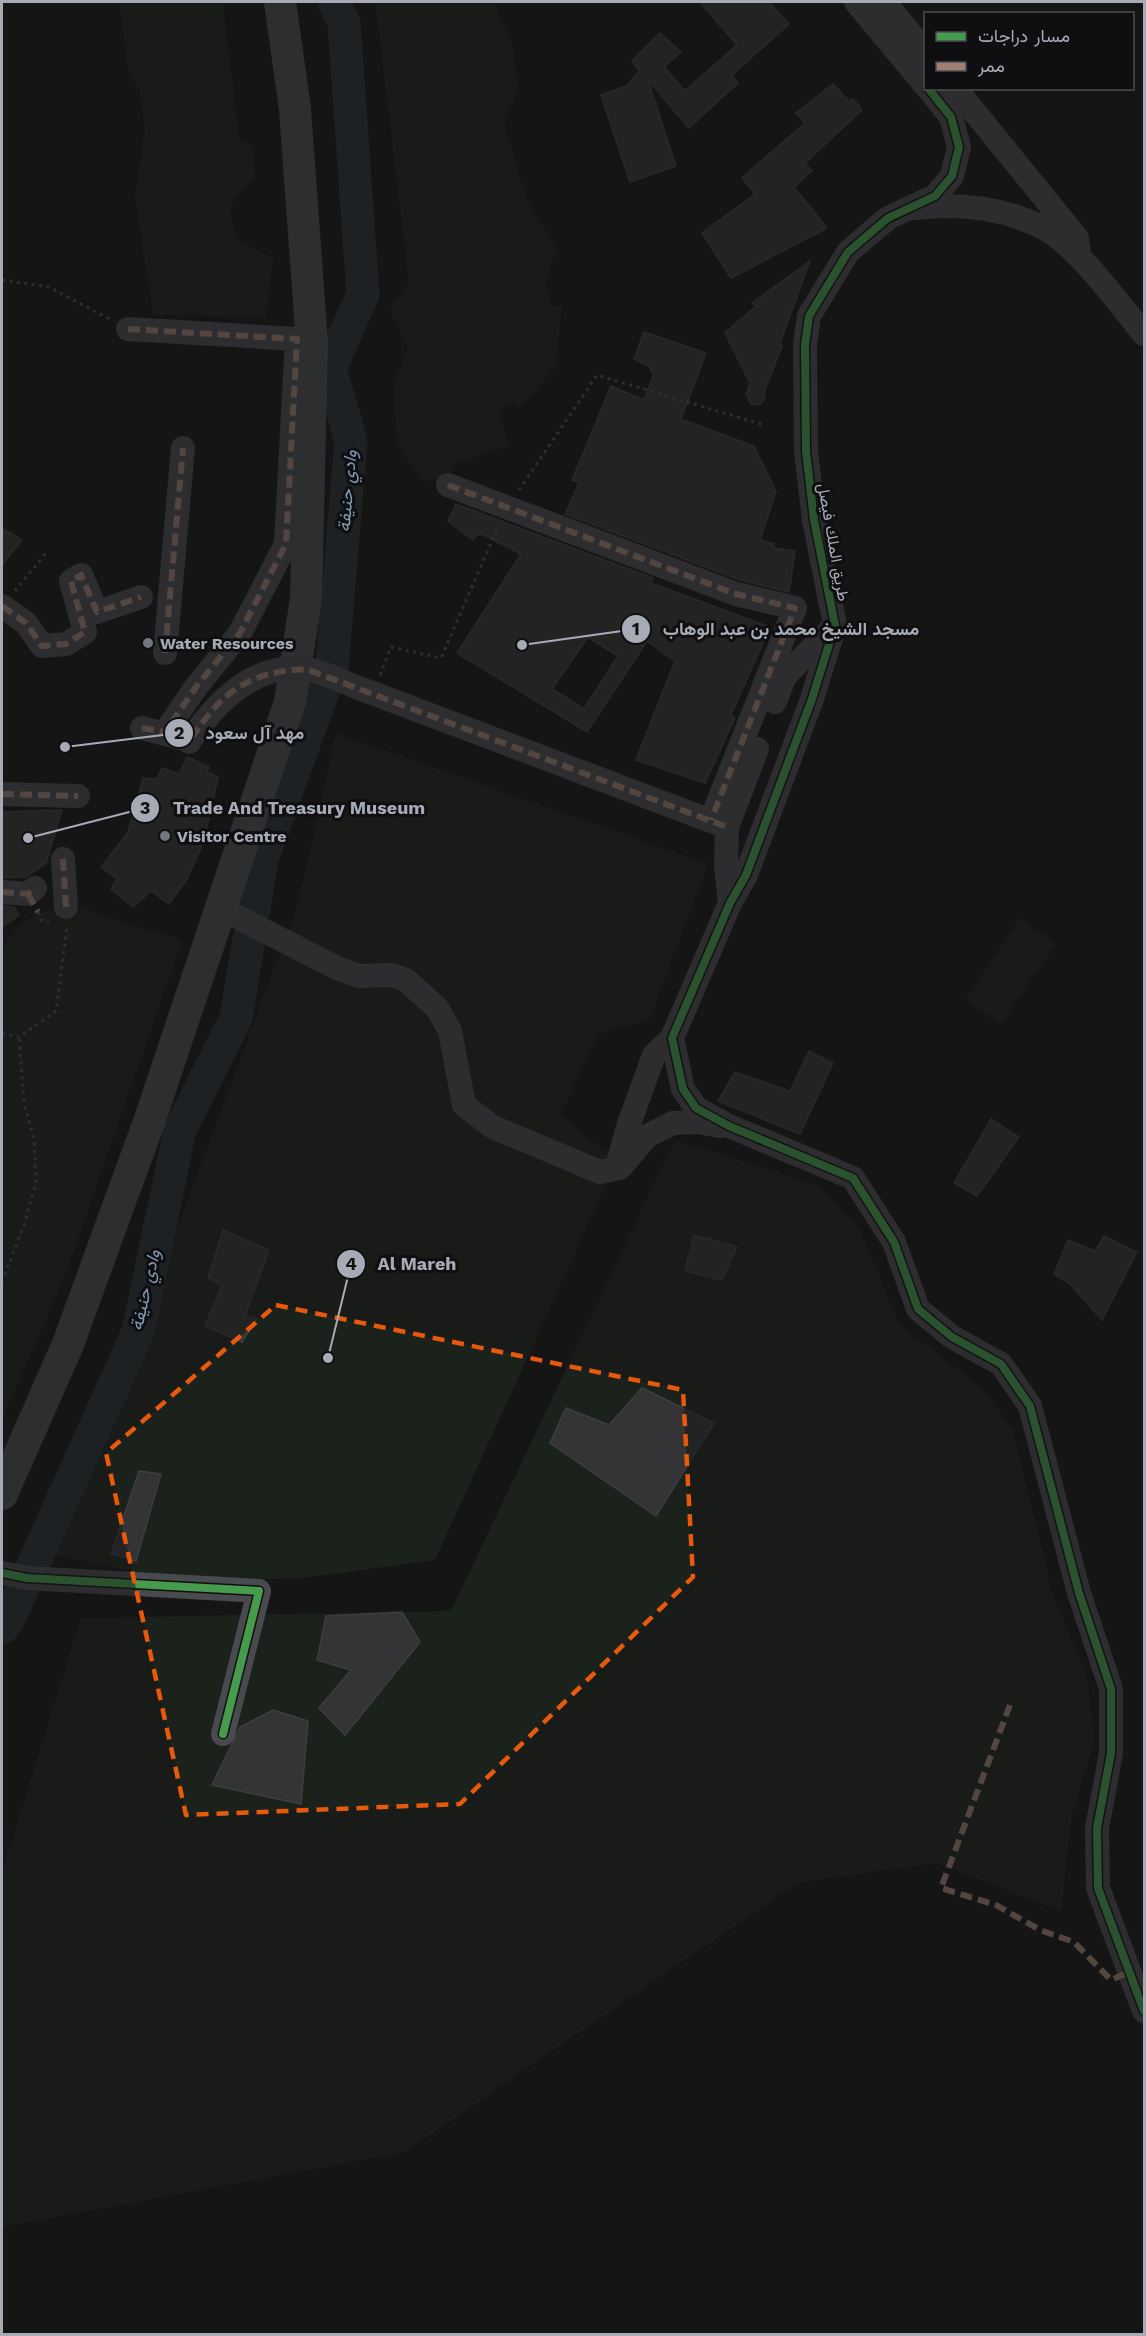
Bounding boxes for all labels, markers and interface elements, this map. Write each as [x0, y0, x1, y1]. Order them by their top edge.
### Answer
legend [924, 12, 1134, 90]
text: مسار دراجات [978, 25, 1070, 47]
text: ممر [977, 55, 1005, 77]
water label: وادي حنيفة [332, 449, 366, 533]
street label: طريق الملك فيصل [813, 482, 853, 603]
callout: مسجد الشيخ محمد بن عبد الوهاب [621, 611, 931, 647]
text: 1 [632, 618, 640, 639]
text: مسجد الشيخ محمد بن عبد الوهاب [663, 618, 919, 641]
place label: Water Resources [160, 634, 294, 653]
marker: Water Resources [141, 636, 155, 650]
callout: مهد آل سعود [164, 715, 317, 751]
text: 2 [174, 722, 184, 743]
text: مهد آل سعود [206, 722, 304, 744]
callout: Trade And Treasury Museum [130, 790, 438, 826]
text: 3 [140, 797, 150, 818]
text: Trade And Treasury Museum [173, 797, 425, 818]
place label: Visitor Centre [177, 827, 287, 846]
marker: Visitor Centre [158, 829, 172, 843]
callout: Al Mareh [336, 1246, 469, 1282]
water label: وادي حنيفة [125, 1247, 169, 1334]
text: 4 [345, 1253, 357, 1274]
text: Al Mareh [378, 1253, 456, 1274]

